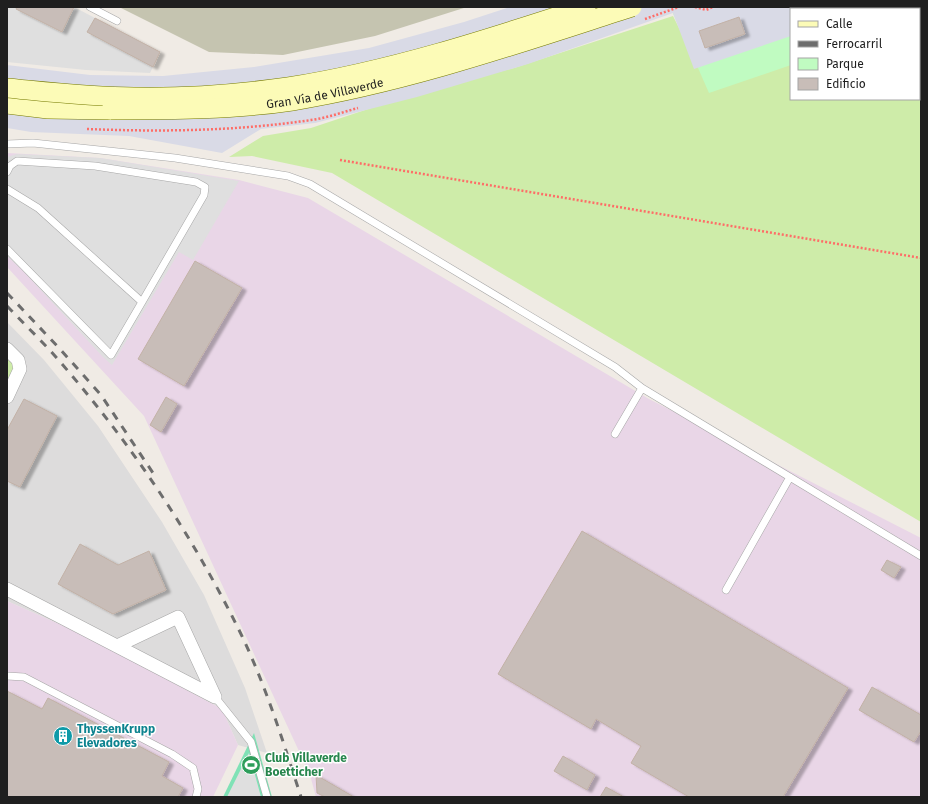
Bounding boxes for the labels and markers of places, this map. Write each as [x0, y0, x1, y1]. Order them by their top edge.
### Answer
place label: ThyssenKrupp Elevadores [77, 722, 155, 750]
building icon: ThyssenKrupp Elevadores [52, 725, 74, 747]
place label: Club Villaverde Boetticher [265, 751, 347, 779]
sports icon: Club Villaverde Boetticher [240, 754, 262, 776]

